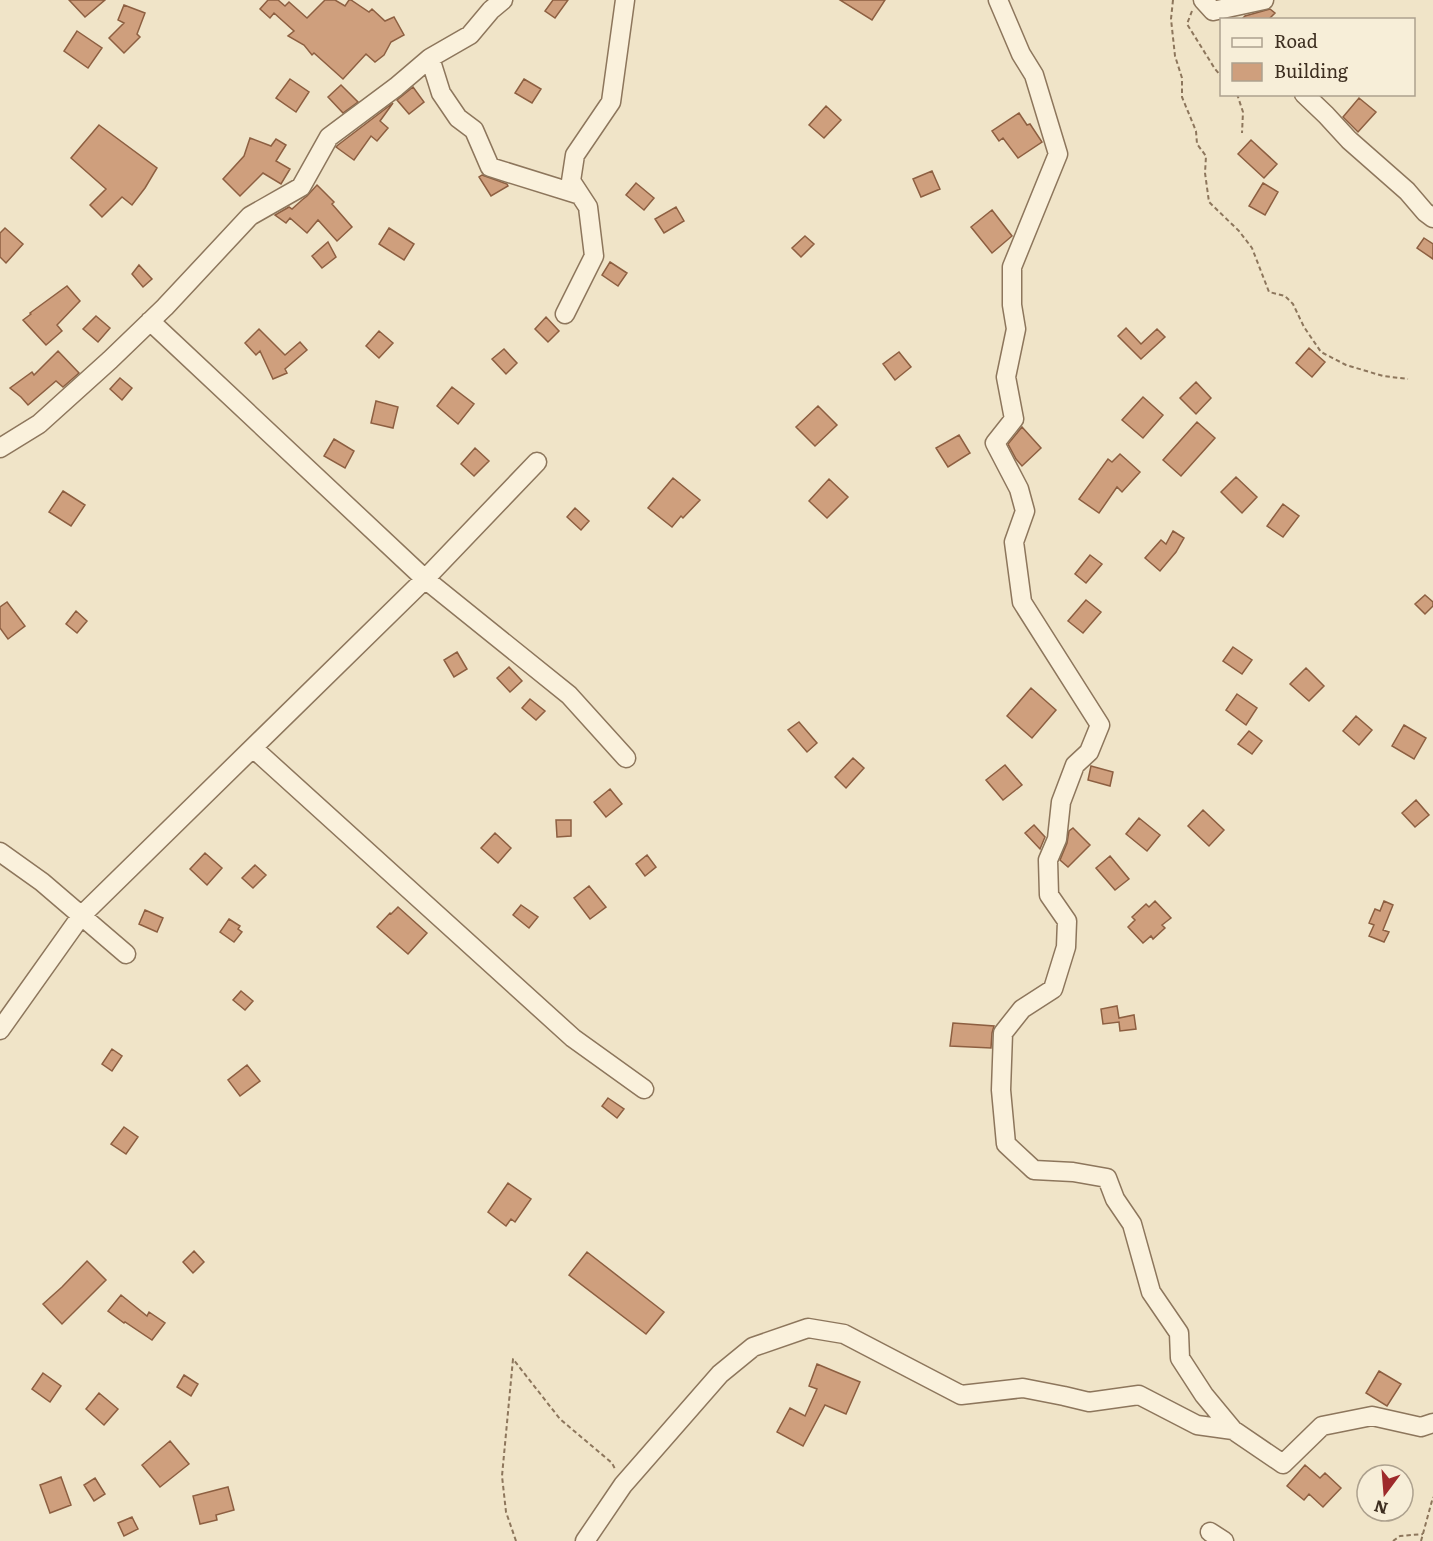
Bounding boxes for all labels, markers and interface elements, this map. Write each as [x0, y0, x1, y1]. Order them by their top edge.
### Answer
legend [1220, 18, 1415, 96]
text: Road [1274, 27, 1318, 54]
text: Building [1274, 57, 1349, 84]
north arrow [1355, 1463, 1415, 1523]
text: N [1371, 1495, 1390, 1522]

